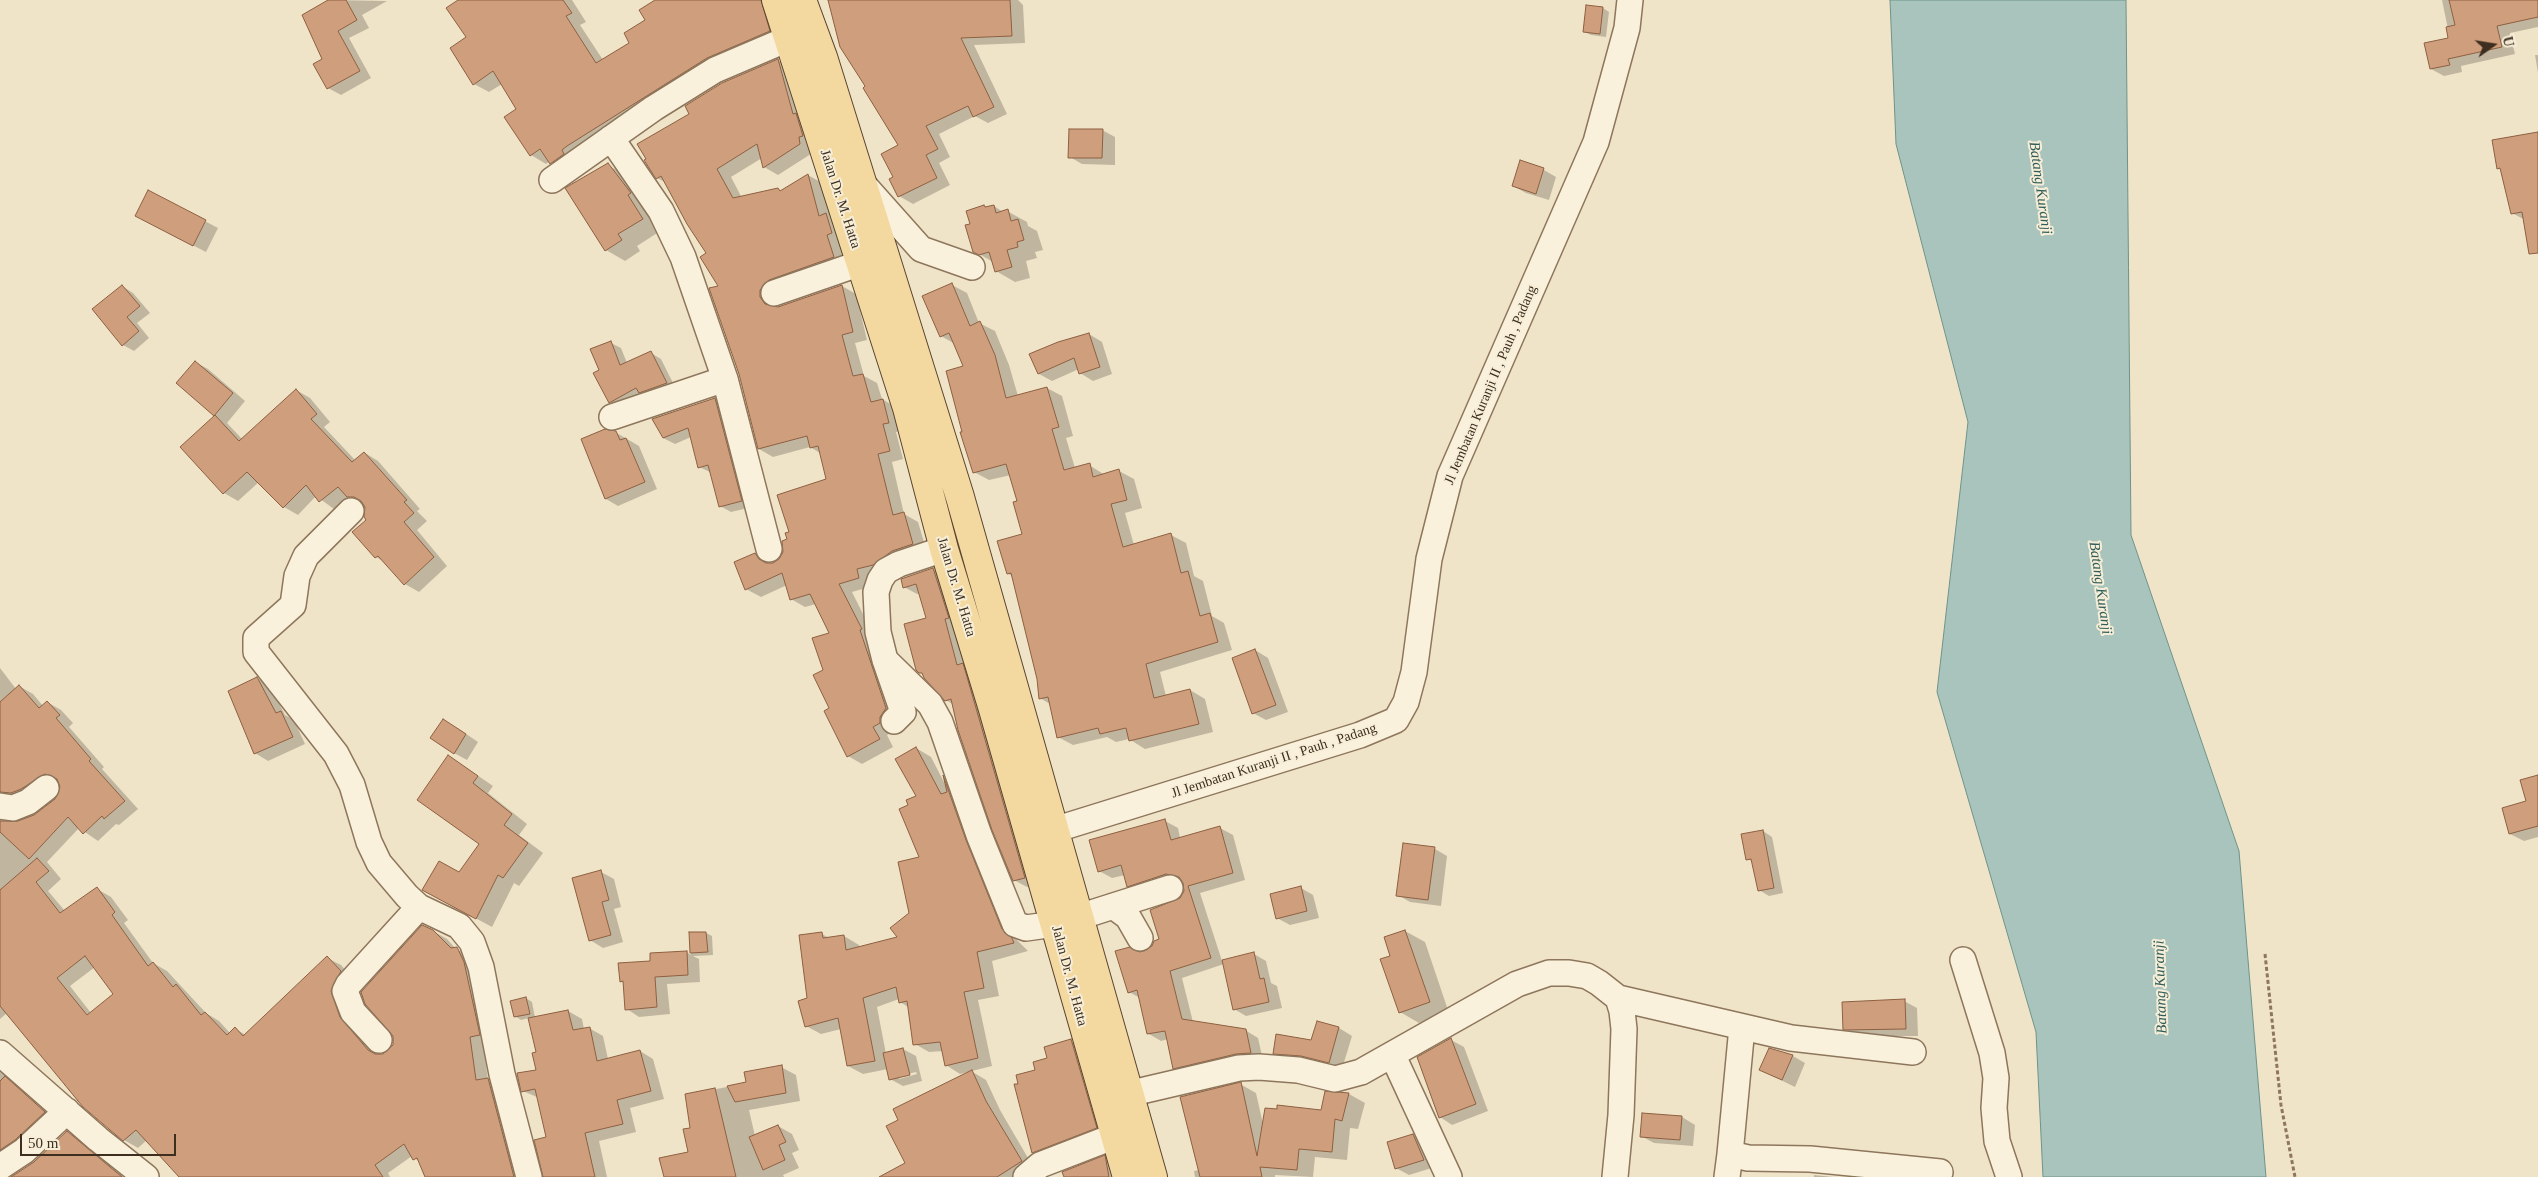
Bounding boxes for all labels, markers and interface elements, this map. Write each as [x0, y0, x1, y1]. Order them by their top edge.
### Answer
north arrow [2468, 20, 2518, 70]
text: U [2500, 35, 2517, 48]
water label: Batang Kuranji [2025, 140, 2055, 236]
street label: Jalan Dr. M. Hatta [816, 147, 864, 251]
street label: Jl Jembatan Kuranji II , Pauh , Padang [1441, 283, 1541, 487]
street label: Jalan Dr. M. Hatta [933, 535, 979, 639]
water label: Batang Kuranji [2085, 540, 2115, 636]
street label: Jl Jembatan Kuranji II , Pauh , Padang [1169, 720, 1379, 802]
street label: Jalan Dr. M. Hatta [1048, 924, 1090, 1028]
water label: Batang Kuranji [2150, 940, 2172, 1034]
scale bar [22, 1124, 179, 1156]
text: 50 m [28, 1135, 58, 1151]

